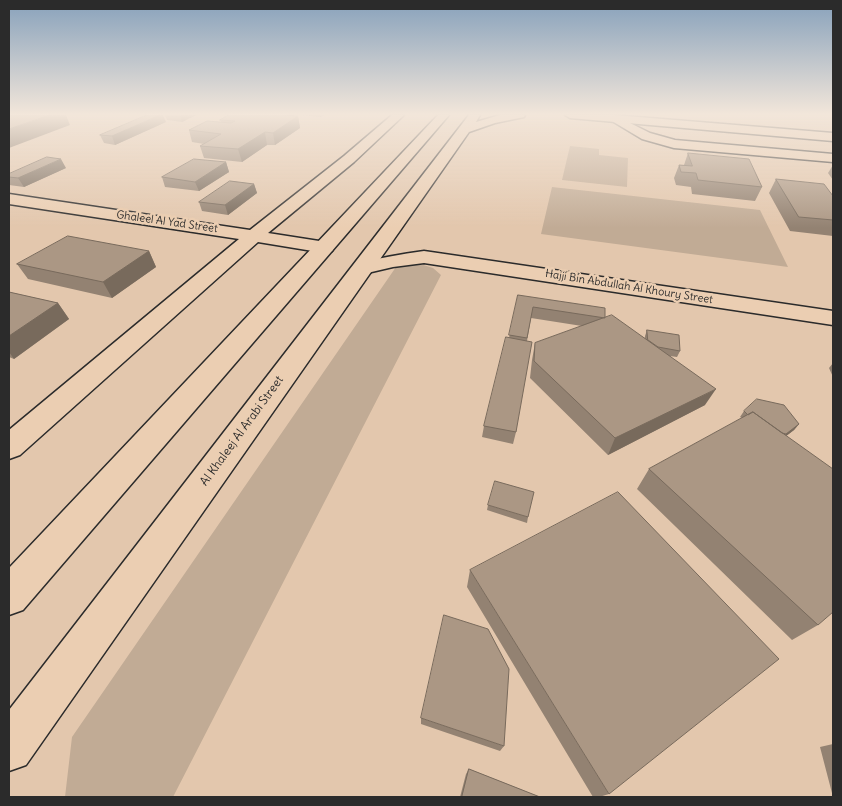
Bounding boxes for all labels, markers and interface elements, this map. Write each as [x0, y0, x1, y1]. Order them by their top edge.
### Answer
street label: Ghaleel Al Yad Street [116, 208, 218, 236]
street label: Hajji Bin Abdullah Al Khoury Street [544, 267, 714, 307]
street label: Al Khaleej Al Arabi Street [197, 373, 287, 489]

